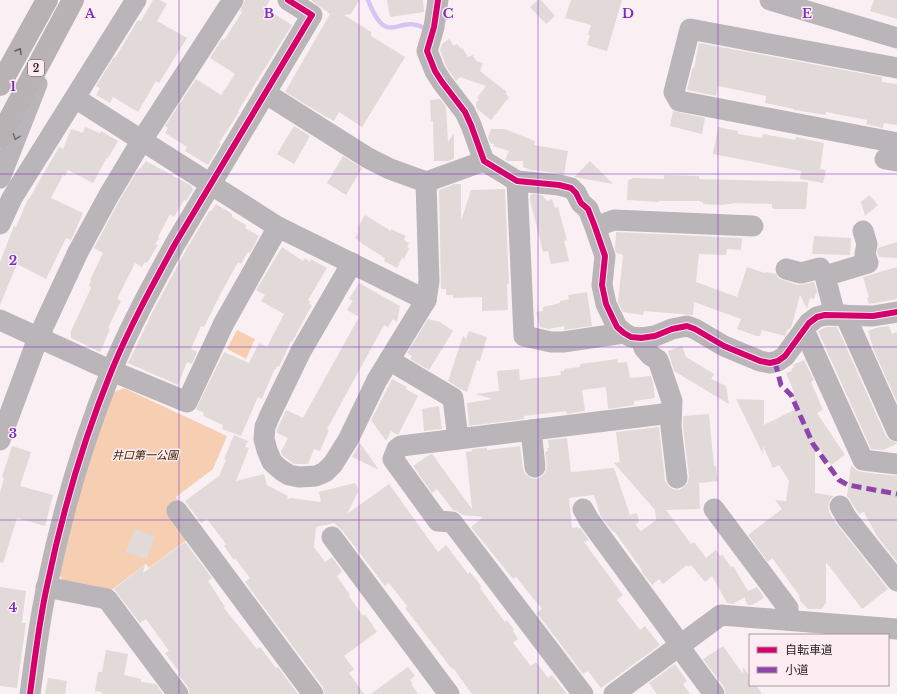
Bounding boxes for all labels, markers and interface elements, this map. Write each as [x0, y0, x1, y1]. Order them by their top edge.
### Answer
text: A [84, 5, 96, 22]
text: B [264, 5, 274, 22]
text: C [443, 5, 454, 22]
text: D [622, 5, 634, 22]
text: E [802, 5, 812, 22]
one-way arrow [14, 48, 21, 55]
road number: 2 [28, 60, 44, 76]
text: 1 [10, 78, 16, 95]
one-way arrow [13, 133, 21, 140]
text: 2 [9, 252, 17, 269]
text: 3 [9, 425, 17, 442]
park label: 井口第一公園 [112, 448, 180, 462]
text: 4 [9, 599, 18, 616]
legend [749, 634, 889, 686]
text: 自転車道 [785, 642, 833, 657]
text: 小道 [785, 662, 809, 677]

